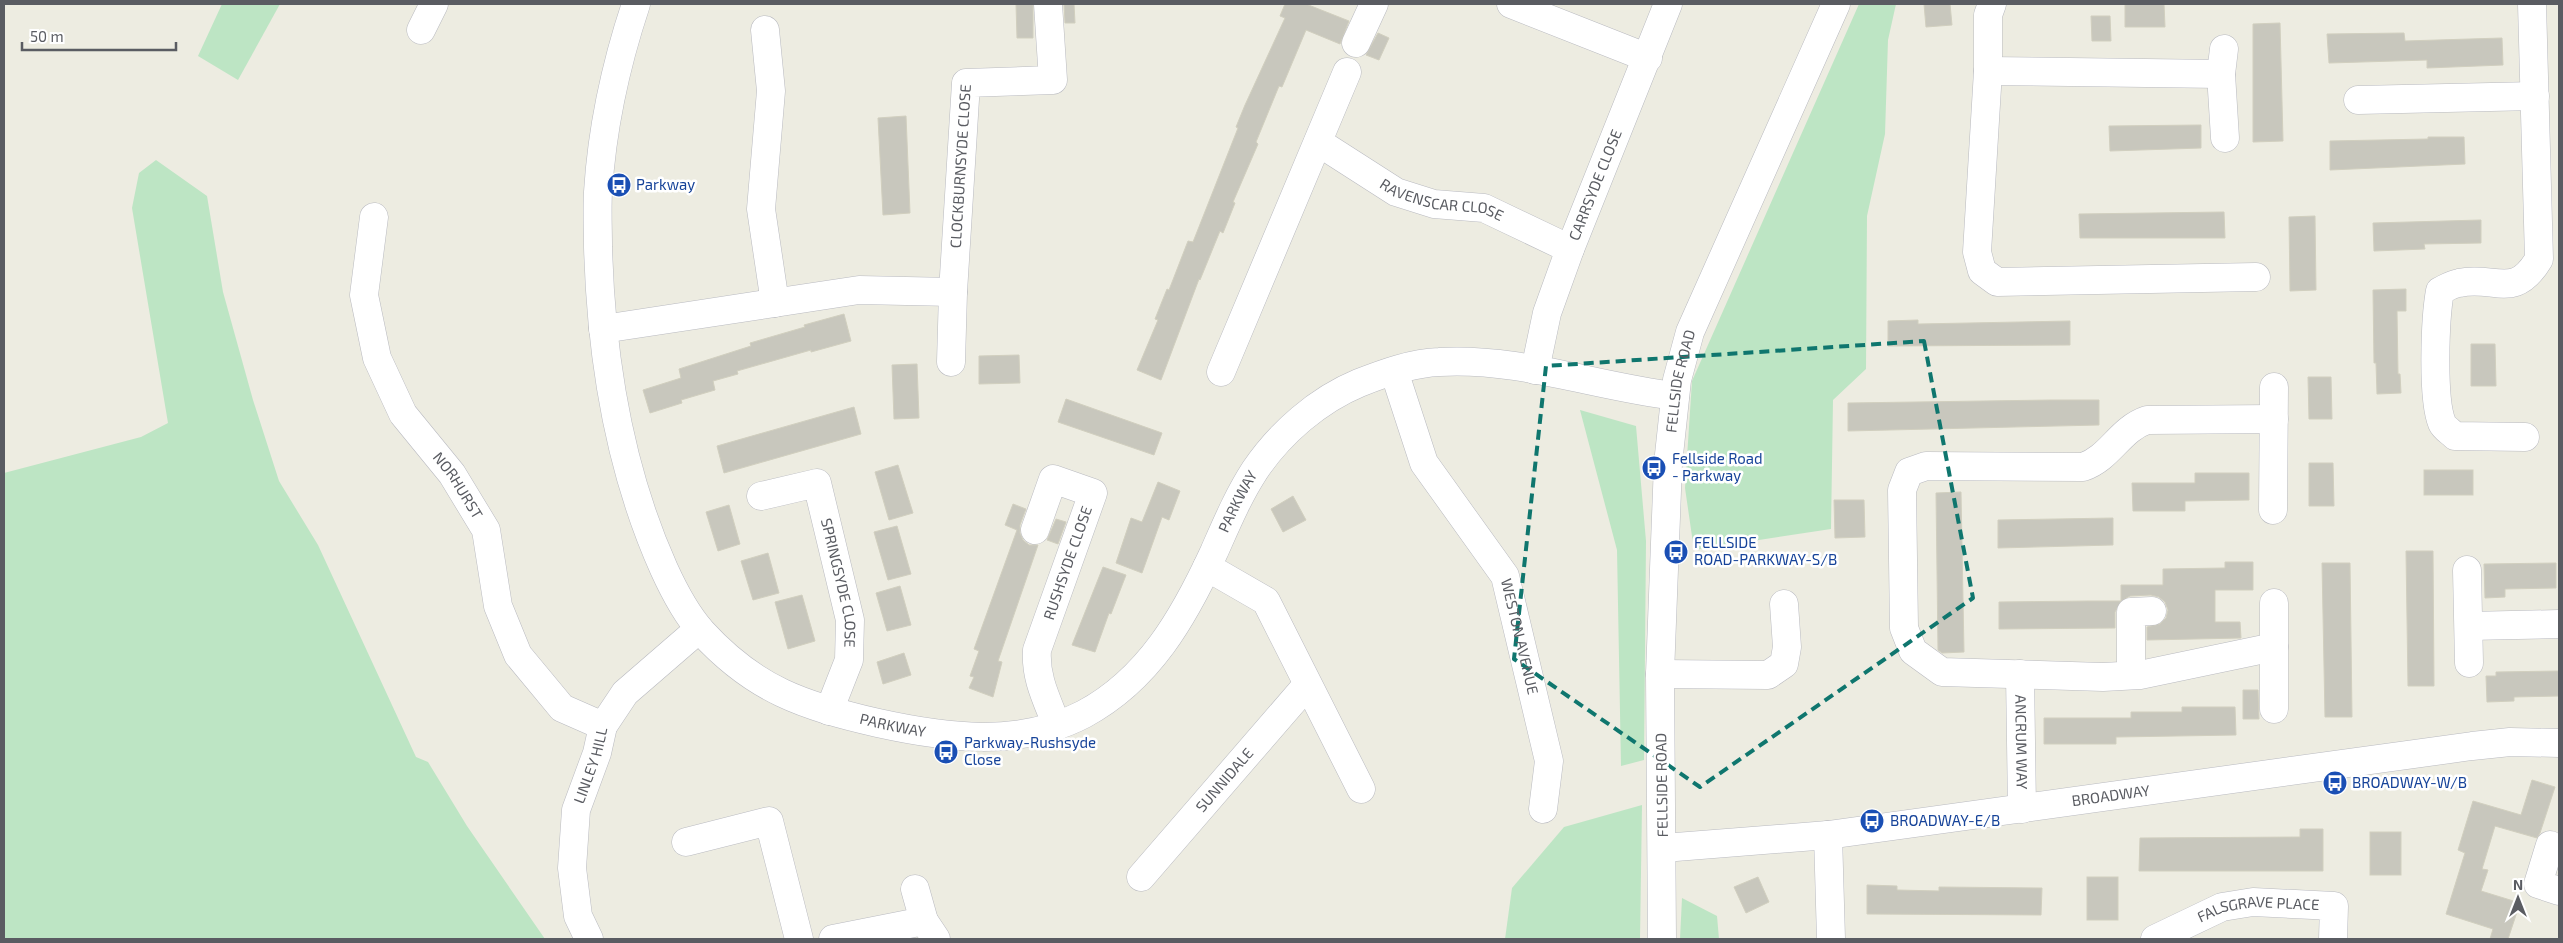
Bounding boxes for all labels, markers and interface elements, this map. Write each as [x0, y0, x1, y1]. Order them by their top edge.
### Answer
scale bar [22, 20, 176, 52]
text: 50 m [30, 27, 64, 45]
street label: CLOCKBURNSYDE CLOSE [946, 84, 974, 249]
street label: CARRSYDE CLOSE [1564, 127, 1625, 243]
bus stop icon: Parkway [606, 172, 632, 198]
street label: RAVENSCAR CLOSE [1377, 174, 1507, 224]
place label: Parkway [636, 175, 695, 193]
street label: FELLSIDE ROAD [1661, 327, 1698, 433]
street label: NORHURST [430, 448, 487, 522]
place label: Fellside Road - Parkway [1672, 449, 1763, 484]
bus stop icon: Fellside Road - Parkway [1641, 455, 1667, 481]
street label: PARKWAY [1214, 466, 1261, 535]
street label: RUSHSYDE CLOSE [1039, 503, 1095, 622]
street label: SPRINGSYDE CLOSE [818, 516, 860, 648]
place label: FELLSIDE ROAD-PARKWAY-S/B [1694, 533, 1837, 568]
bus stop icon: FELLSIDE ROAD-PARKWAY-S/B [1663, 539, 1689, 565]
street label: WESTON AVENUE [1498, 577, 1543, 696]
street label: ANCRUM WAY [2012, 694, 2032, 790]
street label: PARKWAY [858, 709, 928, 740]
street label: LINLEY HILL [569, 725, 610, 806]
place label: Parkway-Rushsyde Close [964, 733, 1096, 768]
street label: FELLSIDE ROAD [1651, 733, 1671, 837]
bus stop icon: Parkway-Rushsyde Close [933, 739, 959, 765]
street label: SUNNIDALE [1191, 744, 1257, 815]
bus stop icon: BROADWAY-W/B [2322, 770, 2348, 796]
place label: BROADWAY-W/B [2352, 773, 2467, 791]
street label: BROADWAY [2070, 781, 2151, 809]
bus stop icon: BROADWAY-E/B [1859, 808, 1885, 834]
place label: BROADWAY-E/B [1890, 811, 2000, 829]
north arrow [2493, 873, 2543, 923]
text: N [2513, 876, 2523, 893]
street label: FALSGRAVE PLACE [2194, 892, 2320, 926]

